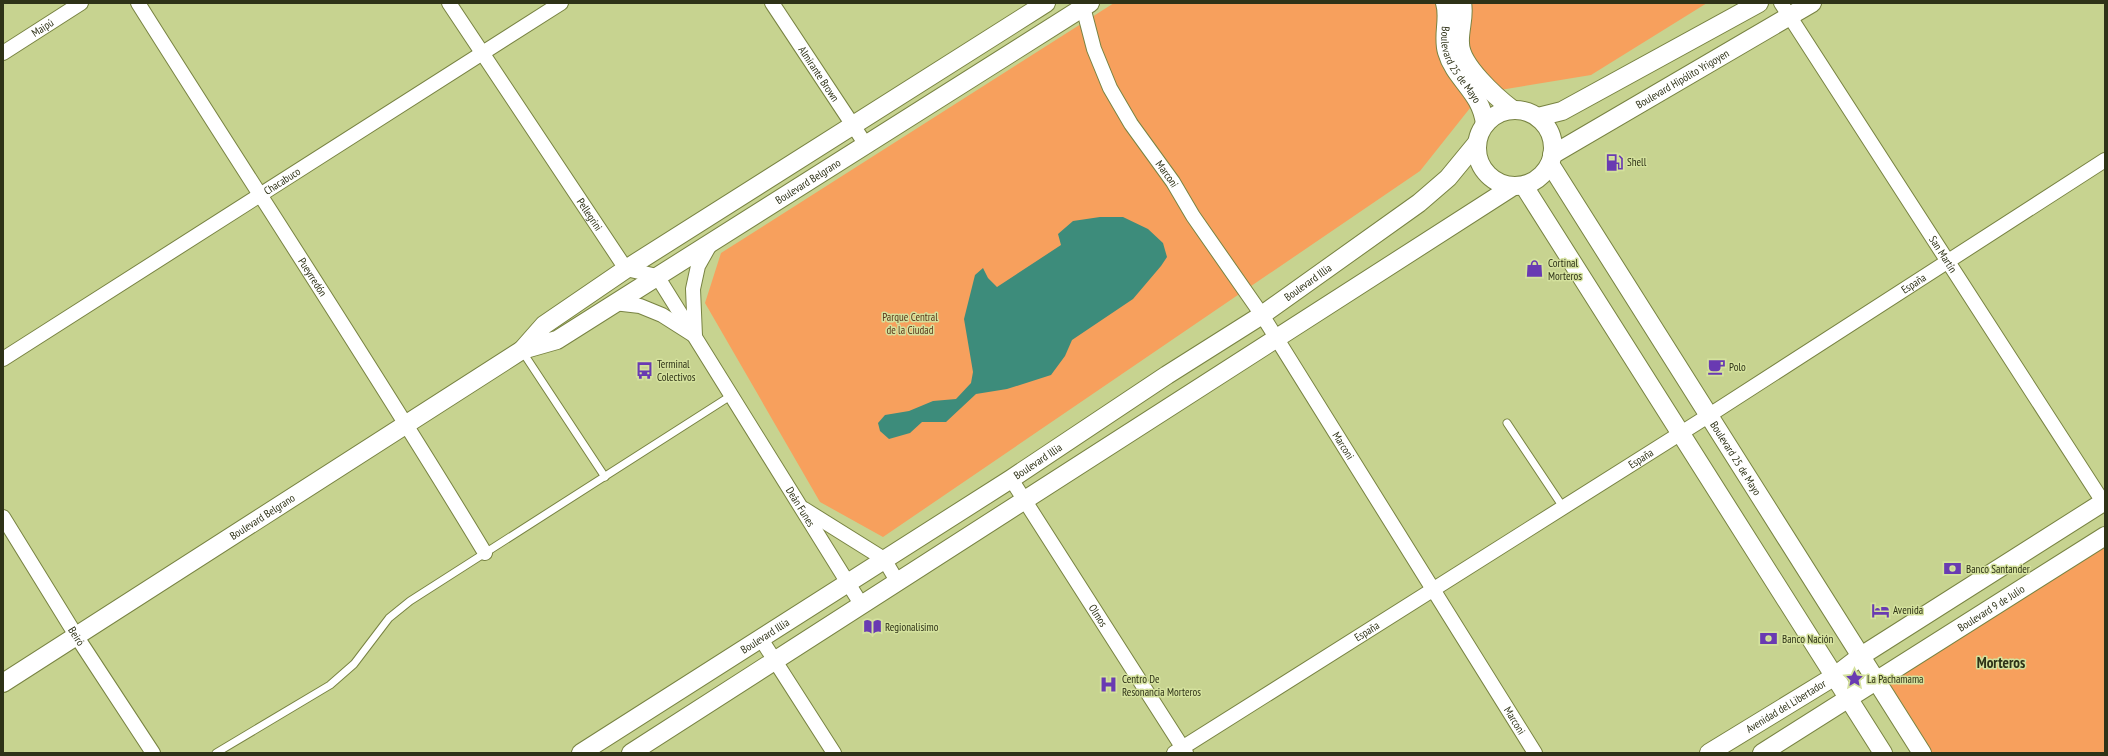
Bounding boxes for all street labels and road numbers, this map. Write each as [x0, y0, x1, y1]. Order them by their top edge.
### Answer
street label: Maipú [29, 15, 56, 40]
street label: Boulevard 25 de Mayo [1438, 26, 1484, 105]
street label: Almirante Brown [796, 43, 842, 104]
street label: Boulevard Hipólito Yrigoyen [1633, 46, 1732, 112]
street label: Boulevard Belgrano [773, 155, 843, 207]
street label: Marconi [1153, 158, 1182, 190]
street label: Chacabuco [261, 164, 303, 198]
street label: Pellegrini [574, 196, 606, 233]
street label: San Martín [1926, 233, 1960, 275]
street label: Pueyrredón [295, 255, 330, 299]
street label: Boulevard Illia [1281, 261, 1334, 304]
street label: España [1898, 270, 1929, 297]
street label: Boulevard 25 de Mayo [1707, 419, 1764, 498]
street label: Marconi [1329, 429, 1357, 462]
street label: Boulevard Illia [1011, 440, 1064, 482]
street label: España [1626, 445, 1656, 471]
street label: Deán Funes [783, 484, 818, 529]
street label: Boulevard Belgrano [227, 491, 298, 543]
street label: Boulevard 9 de Julio [1955, 582, 2027, 635]
street label: Olmos [1086, 602, 1111, 630]
street label: Boulevard Illia [738, 615, 792, 657]
street label: España [1352, 618, 1382, 644]
street label: Beiró [65, 624, 88, 649]
street label: Avenidad del Libertador [1743, 676, 1828, 736]
street label: Marconi [1501, 704, 1529, 737]

